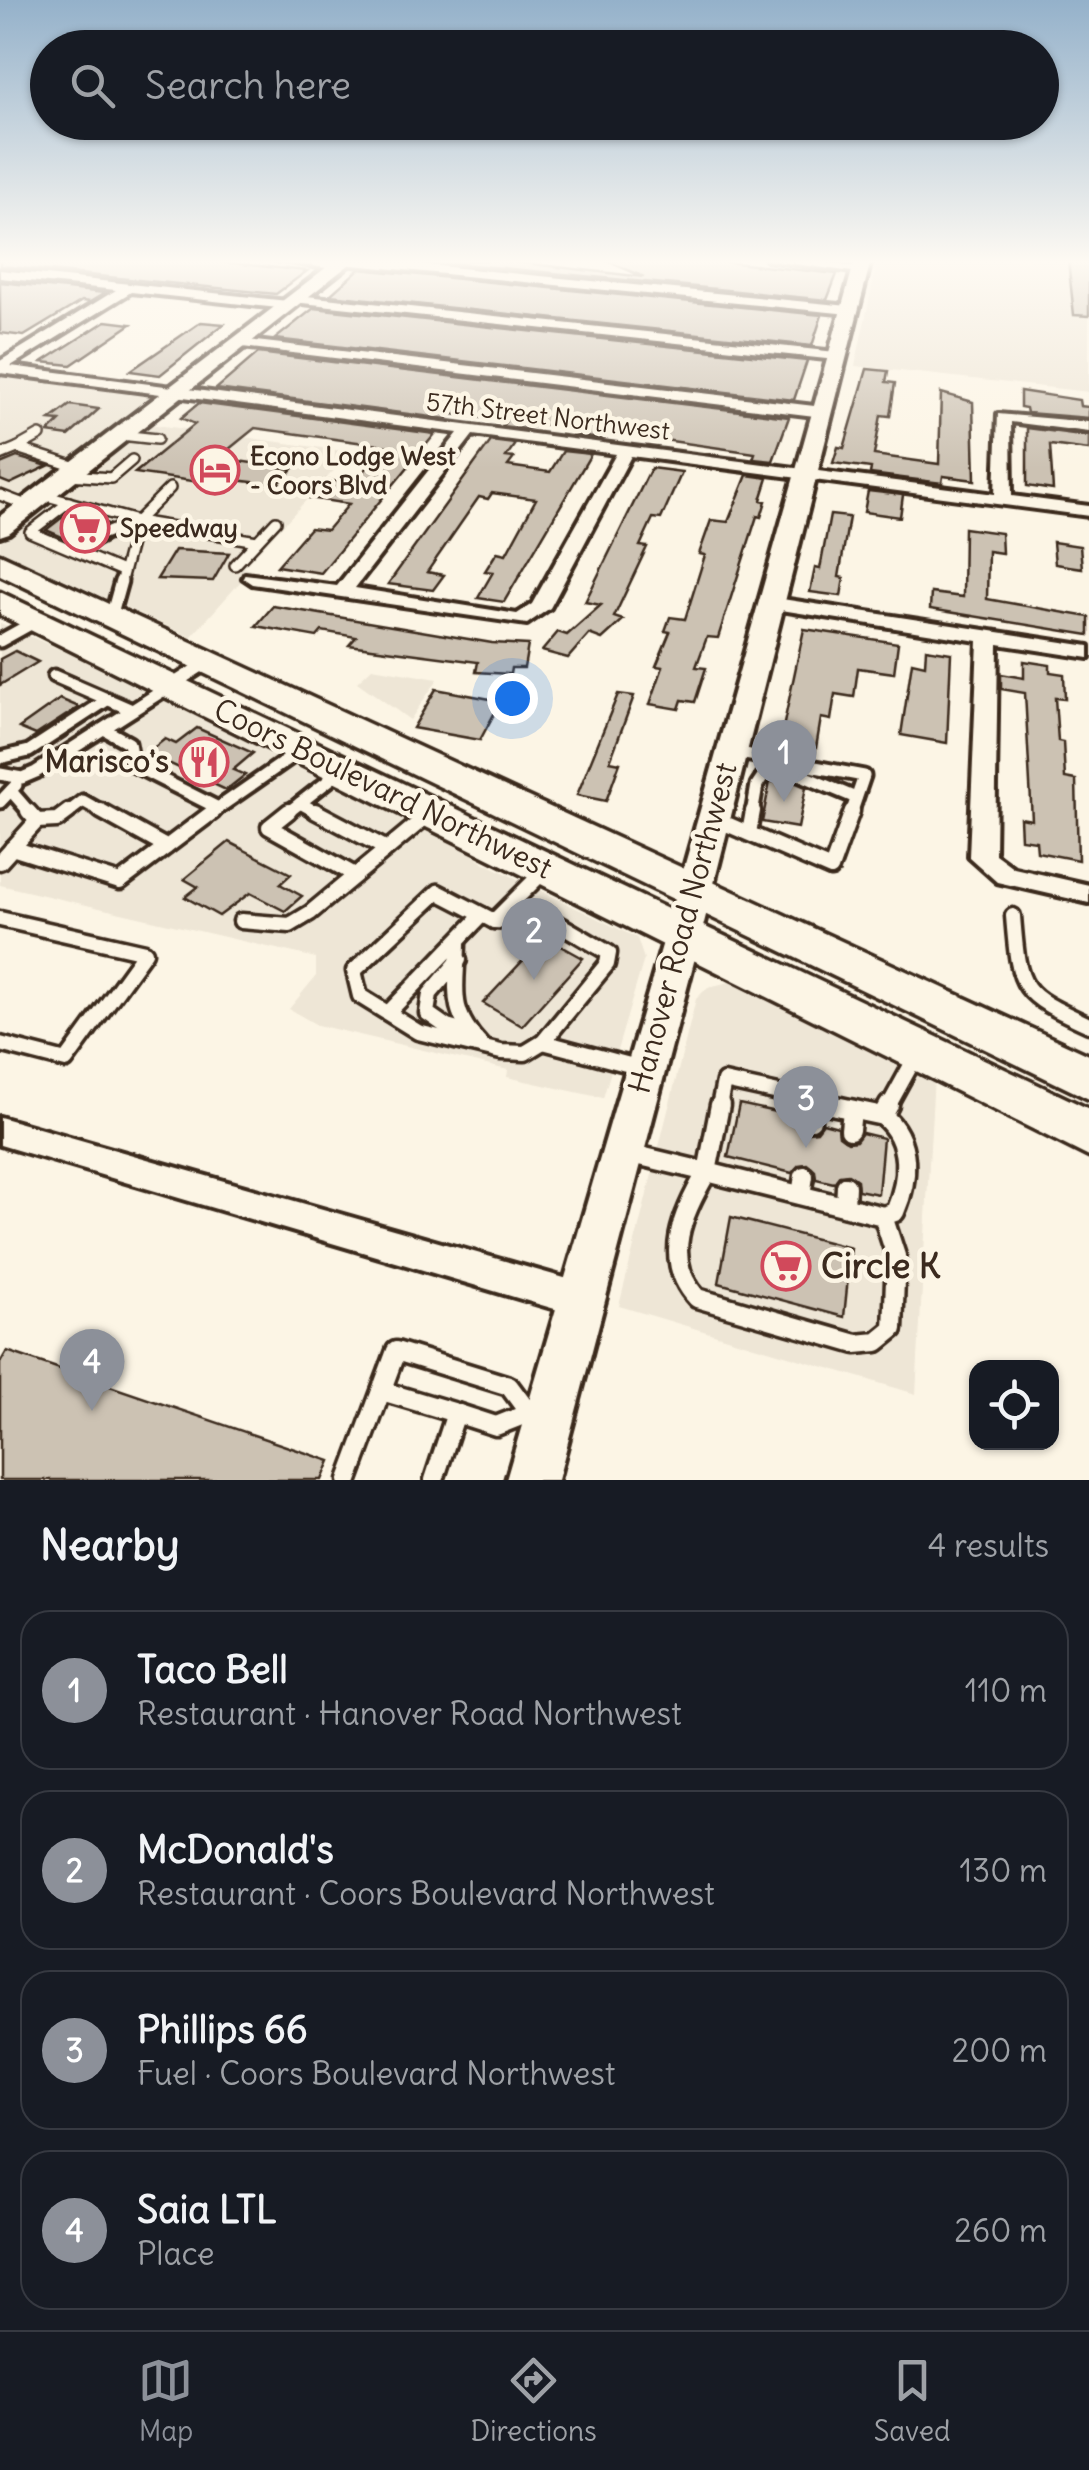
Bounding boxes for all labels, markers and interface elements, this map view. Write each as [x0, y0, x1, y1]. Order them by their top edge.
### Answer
search box [30, 30, 1059, 140]
icon: search [65, 58, 120, 113]
text: Search here [145, 62, 351, 109]
street label: 57th Street Northwest [424, 385, 672, 447]
place label: Econo Lodge West - Coors Blvd [250, 440, 456, 501]
hotel icon: Econo Lodge West - Coors Blvd [189, 444, 241, 496]
supermarket icon: Speedway [59, 502, 111, 554]
place label: Speedway [120, 512, 238, 544]
your location [487, 673, 538, 724]
street label: Coors Boulevard Northwest [208, 690, 559, 887]
pin: 1 [752, 720, 816, 802]
restaurant icon: Marisco's [178, 736, 230, 788]
place label: Marisco's [44, 742, 169, 780]
street label: Hanover Road Northwest [620, 758, 744, 1097]
pin: 2 [502, 898, 566, 980]
pin: 3 [774, 1066, 838, 1148]
supermarket icon: Circle K [760, 1240, 812, 1292]
place label: Circle K [821, 1243, 941, 1287]
pin: 4 [59, 1328, 124, 1411]
map controls [969, 1360, 1059, 1450]
button: locate [969, 1360, 1059, 1450]
text: Nearby [40, 1519, 179, 1571]
text: 4 results [928, 1525, 1049, 1566]
text: Taco Bell [137, 1646, 288, 1693]
text: 1 [68, 1670, 81, 1711]
text: 110 m [965, 1670, 1047, 1711]
text: Restaurant · Hanover Road Northwest [137, 1693, 682, 1734]
text: McDonald's [137, 1826, 334, 1873]
text: 2 [66, 1850, 83, 1891]
text: 130 m [959, 1850, 1047, 1891]
text: Restaurant · Coors Boulevard Northwest [137, 1873, 715, 1914]
text: Phillips 66 [137, 2006, 308, 2053]
text: 3 [65, 2030, 84, 2071]
text: 200 m [952, 2030, 1047, 2071]
text: Fuel · Coors Boulevard Northwest [137, 2053, 616, 2094]
text: Saia LTL [137, 2186, 277, 2233]
text: 4 [65, 2210, 84, 2251]
text: 260 m [954, 2210, 1047, 2251]
text: Place [137, 2233, 214, 2274]
tab: Map [138, 2353, 193, 2449]
tab: Directions [470, 2353, 597, 2449]
tab: Saved [874, 2353, 951, 2449]

